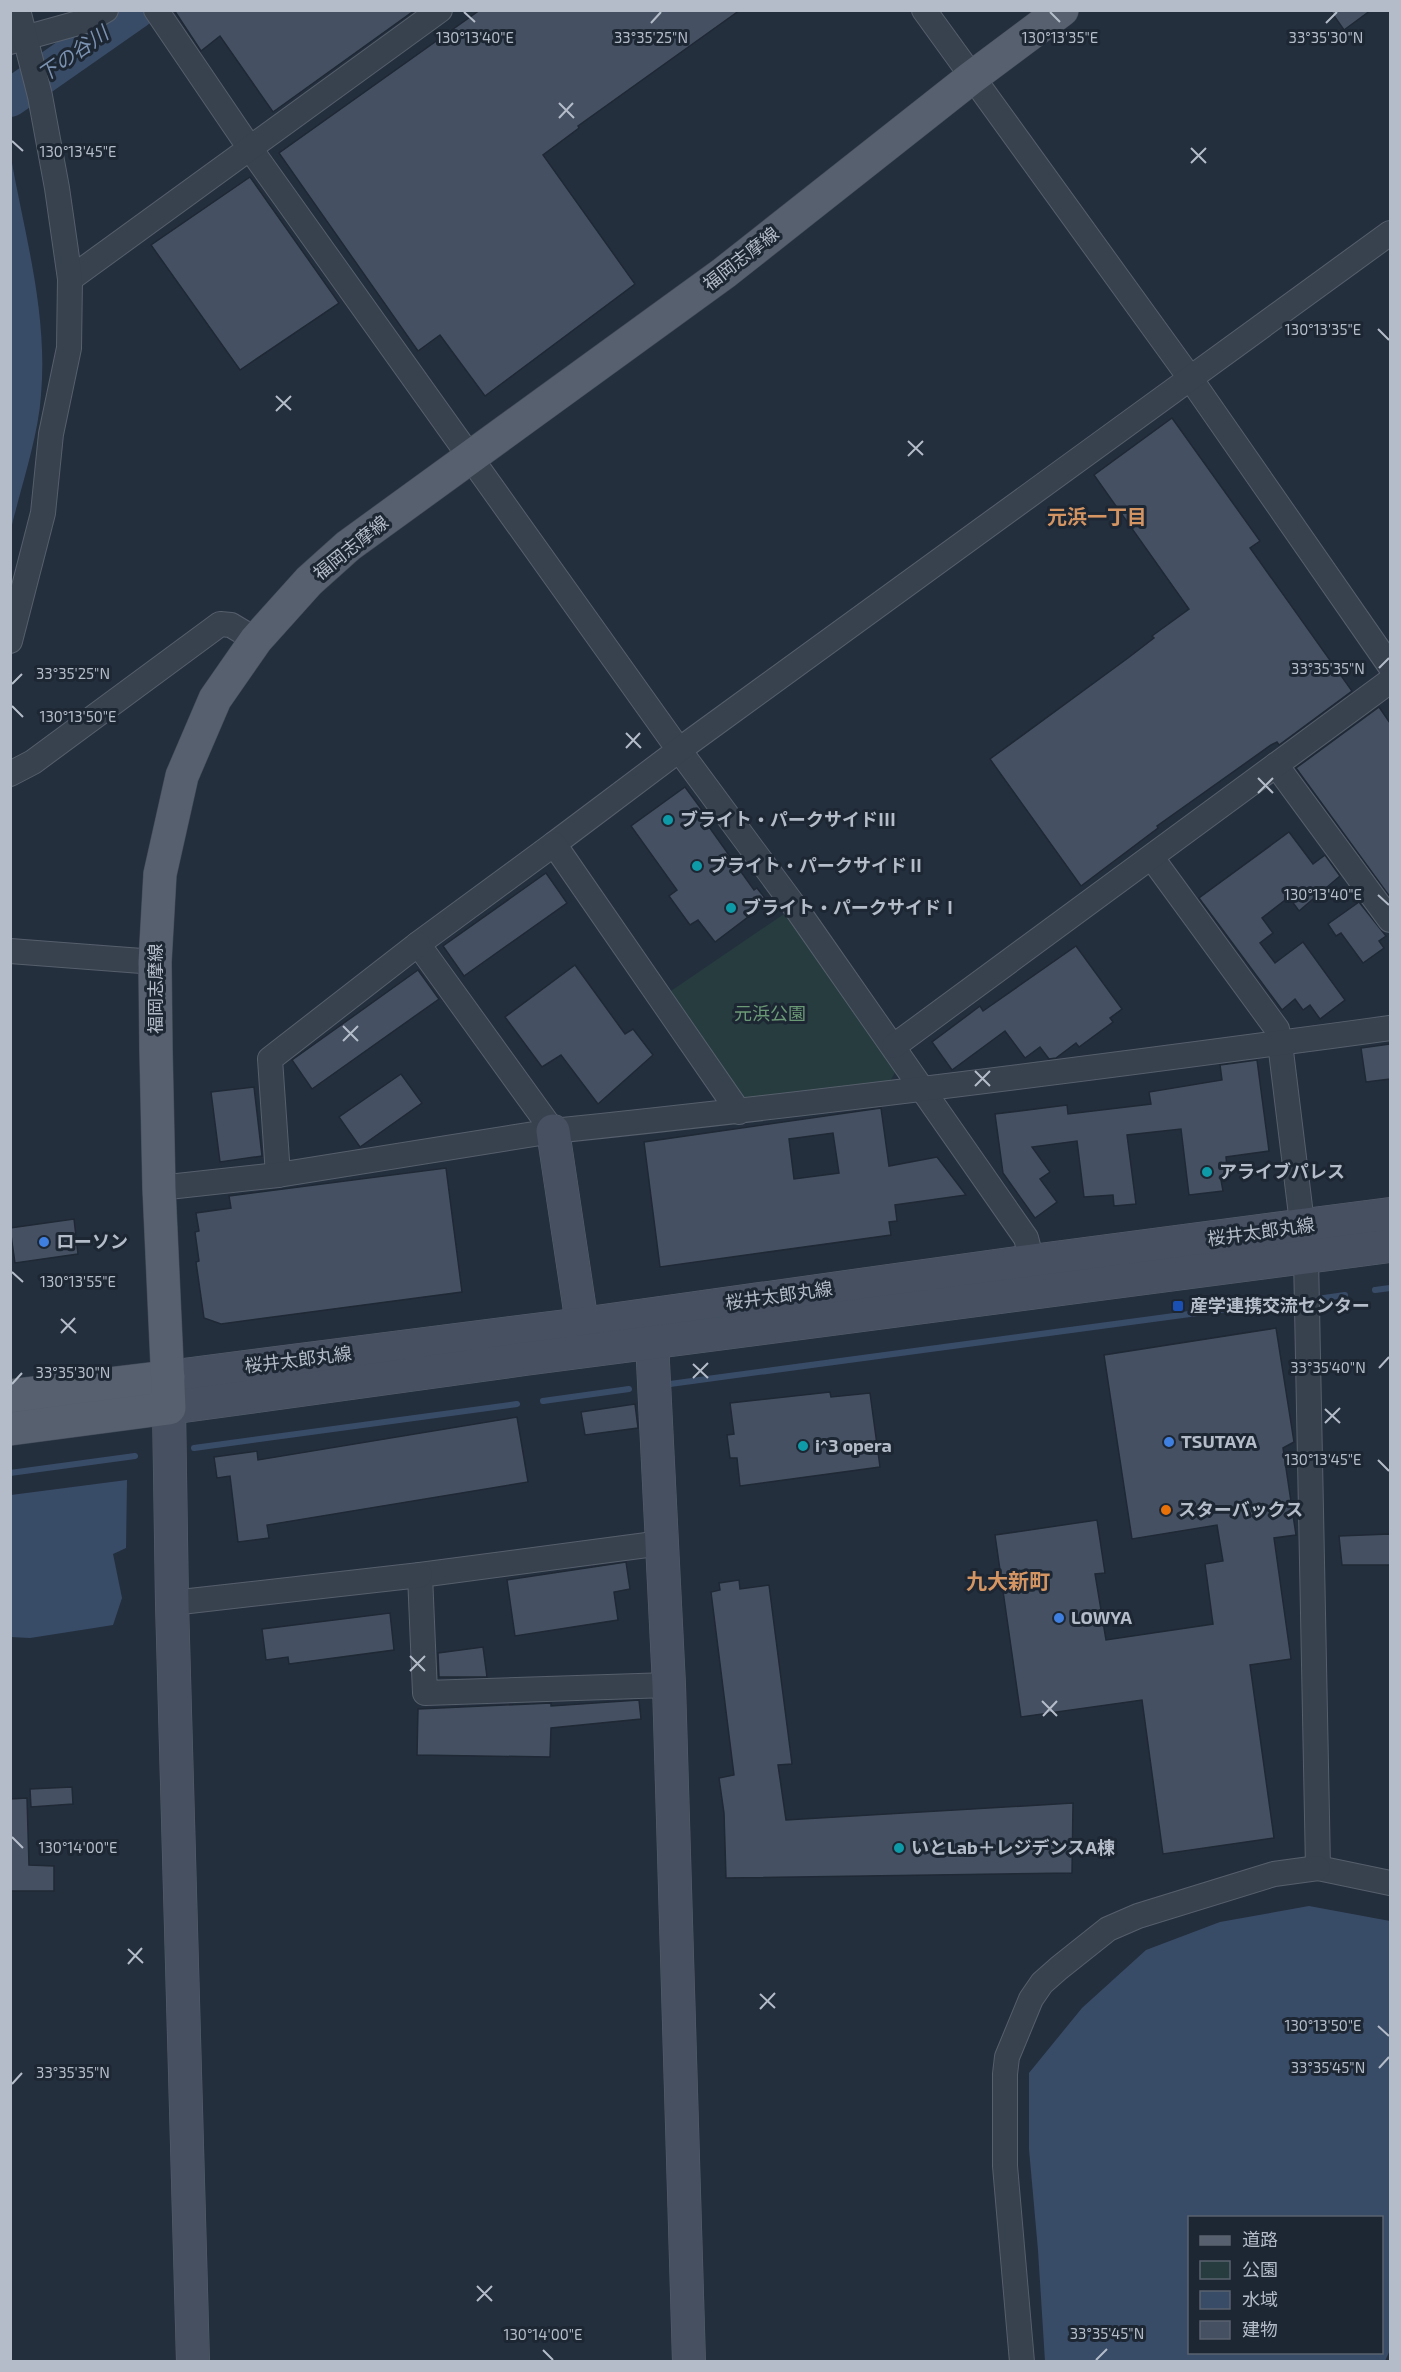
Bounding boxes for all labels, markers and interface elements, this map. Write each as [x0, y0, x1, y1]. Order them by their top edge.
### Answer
water label: 下の谷川 [33, 19, 114, 86]
text: 130°13'40"E [436, 28, 514, 46]
text: 33°35'25"N [614, 28, 688, 46]
text: 130°13'35"E [1022, 28, 1098, 46]
text: 33°35'30"N [1289, 28, 1363, 46]
text: 130°13'45"E [40, 142, 116, 160]
street label: 福岡志摩線 [698, 222, 783, 295]
text: 130°13'35"E [1285, 320, 1361, 338]
district label: 元浜一丁目 [1047, 504, 1147, 528]
street label: 福岡志摩線 [308, 510, 392, 584]
text: 33°35'35"N [1291, 659, 1365, 677]
text: 33°35'25"N [36, 664, 110, 682]
text: 130°13'50"E [39, 707, 117, 725]
place label: ブライト・パークサイドⅢ [680, 808, 896, 830]
marker: ブライト・パークサイドⅢ [661, 813, 675, 827]
place label: ブライト・パークサイドⅡ [709, 854, 925, 876]
marker: ブライト・パークサイドⅡ [690, 859, 704, 873]
text: 130°13'40"E [1284, 885, 1362, 903]
place label: ブライト・パークサイドⅠ [743, 896, 959, 918]
marker: ブライト・パークサイドⅠ [724, 901, 738, 915]
street label: 福岡志摩線 [144, 944, 166, 1034]
park label: 元浜公園 [734, 1002, 806, 1024]
place label: アライブパレス [1219, 1160, 1345, 1182]
marker: アライブパレス [1200, 1165, 1214, 1179]
street label: 桜井太郎丸線 [1206, 1213, 1316, 1249]
place label: ローソン [56, 1230, 128, 1252]
marker: ローソン [37, 1235, 51, 1249]
text: 130°13'55"E [40, 1272, 116, 1290]
street label: 桜井太郎丸線 [724, 1277, 834, 1313]
place label: 産学連携交流センター [1190, 1294, 1370, 1316]
marker: 産学連携交流センター [1171, 1299, 1185, 1313]
street label: 桜井太郎丸線 [243, 1342, 353, 1377]
text: 33°35'40"N [1290, 1358, 1366, 1376]
text: 33°35'30"N [36, 1363, 110, 1381]
place label: TSUTAYA [1181, 1430, 1257, 1452]
place label: i^3 opera [815, 1434, 892, 1456]
marker: TSUTAYA [1162, 1435, 1176, 1449]
marker: i^3 opera [796, 1439, 810, 1453]
text: 130°13'45"E [1285, 1450, 1361, 1468]
place label: スターバックス [1178, 1498, 1303, 1520]
marker: スターバックス [1159, 1503, 1173, 1517]
district label: 九大新町 [966, 1568, 1050, 1593]
place label: LOWYA [1071, 1606, 1132, 1628]
marker: LOWYA [1052, 1611, 1066, 1625]
place label: いとLab＋レジデンスA棟 [911, 1836, 1115, 1858]
text: 130°14'00"E [39, 1838, 117, 1856]
marker: いとLab＋レジデンスA棟 [892, 1841, 906, 1855]
text: 130°13'50"E [1284, 2016, 1362, 2034]
text: 33°35'45"N [1291, 2058, 1365, 2076]
text: 33°35'35"N [36, 2063, 110, 2081]
legend [1188, 2216, 1383, 2354]
text: 道路 [1242, 2228, 1278, 2250]
text: 公園 [1242, 2258, 1278, 2280]
text: 水域 [1242, 2288, 1278, 2310]
text: 建物 [1242, 2318, 1278, 2340]
text: 33°35'45"N [1070, 2324, 1144, 2342]
text: 130°14'00"E [504, 2325, 582, 2343]

